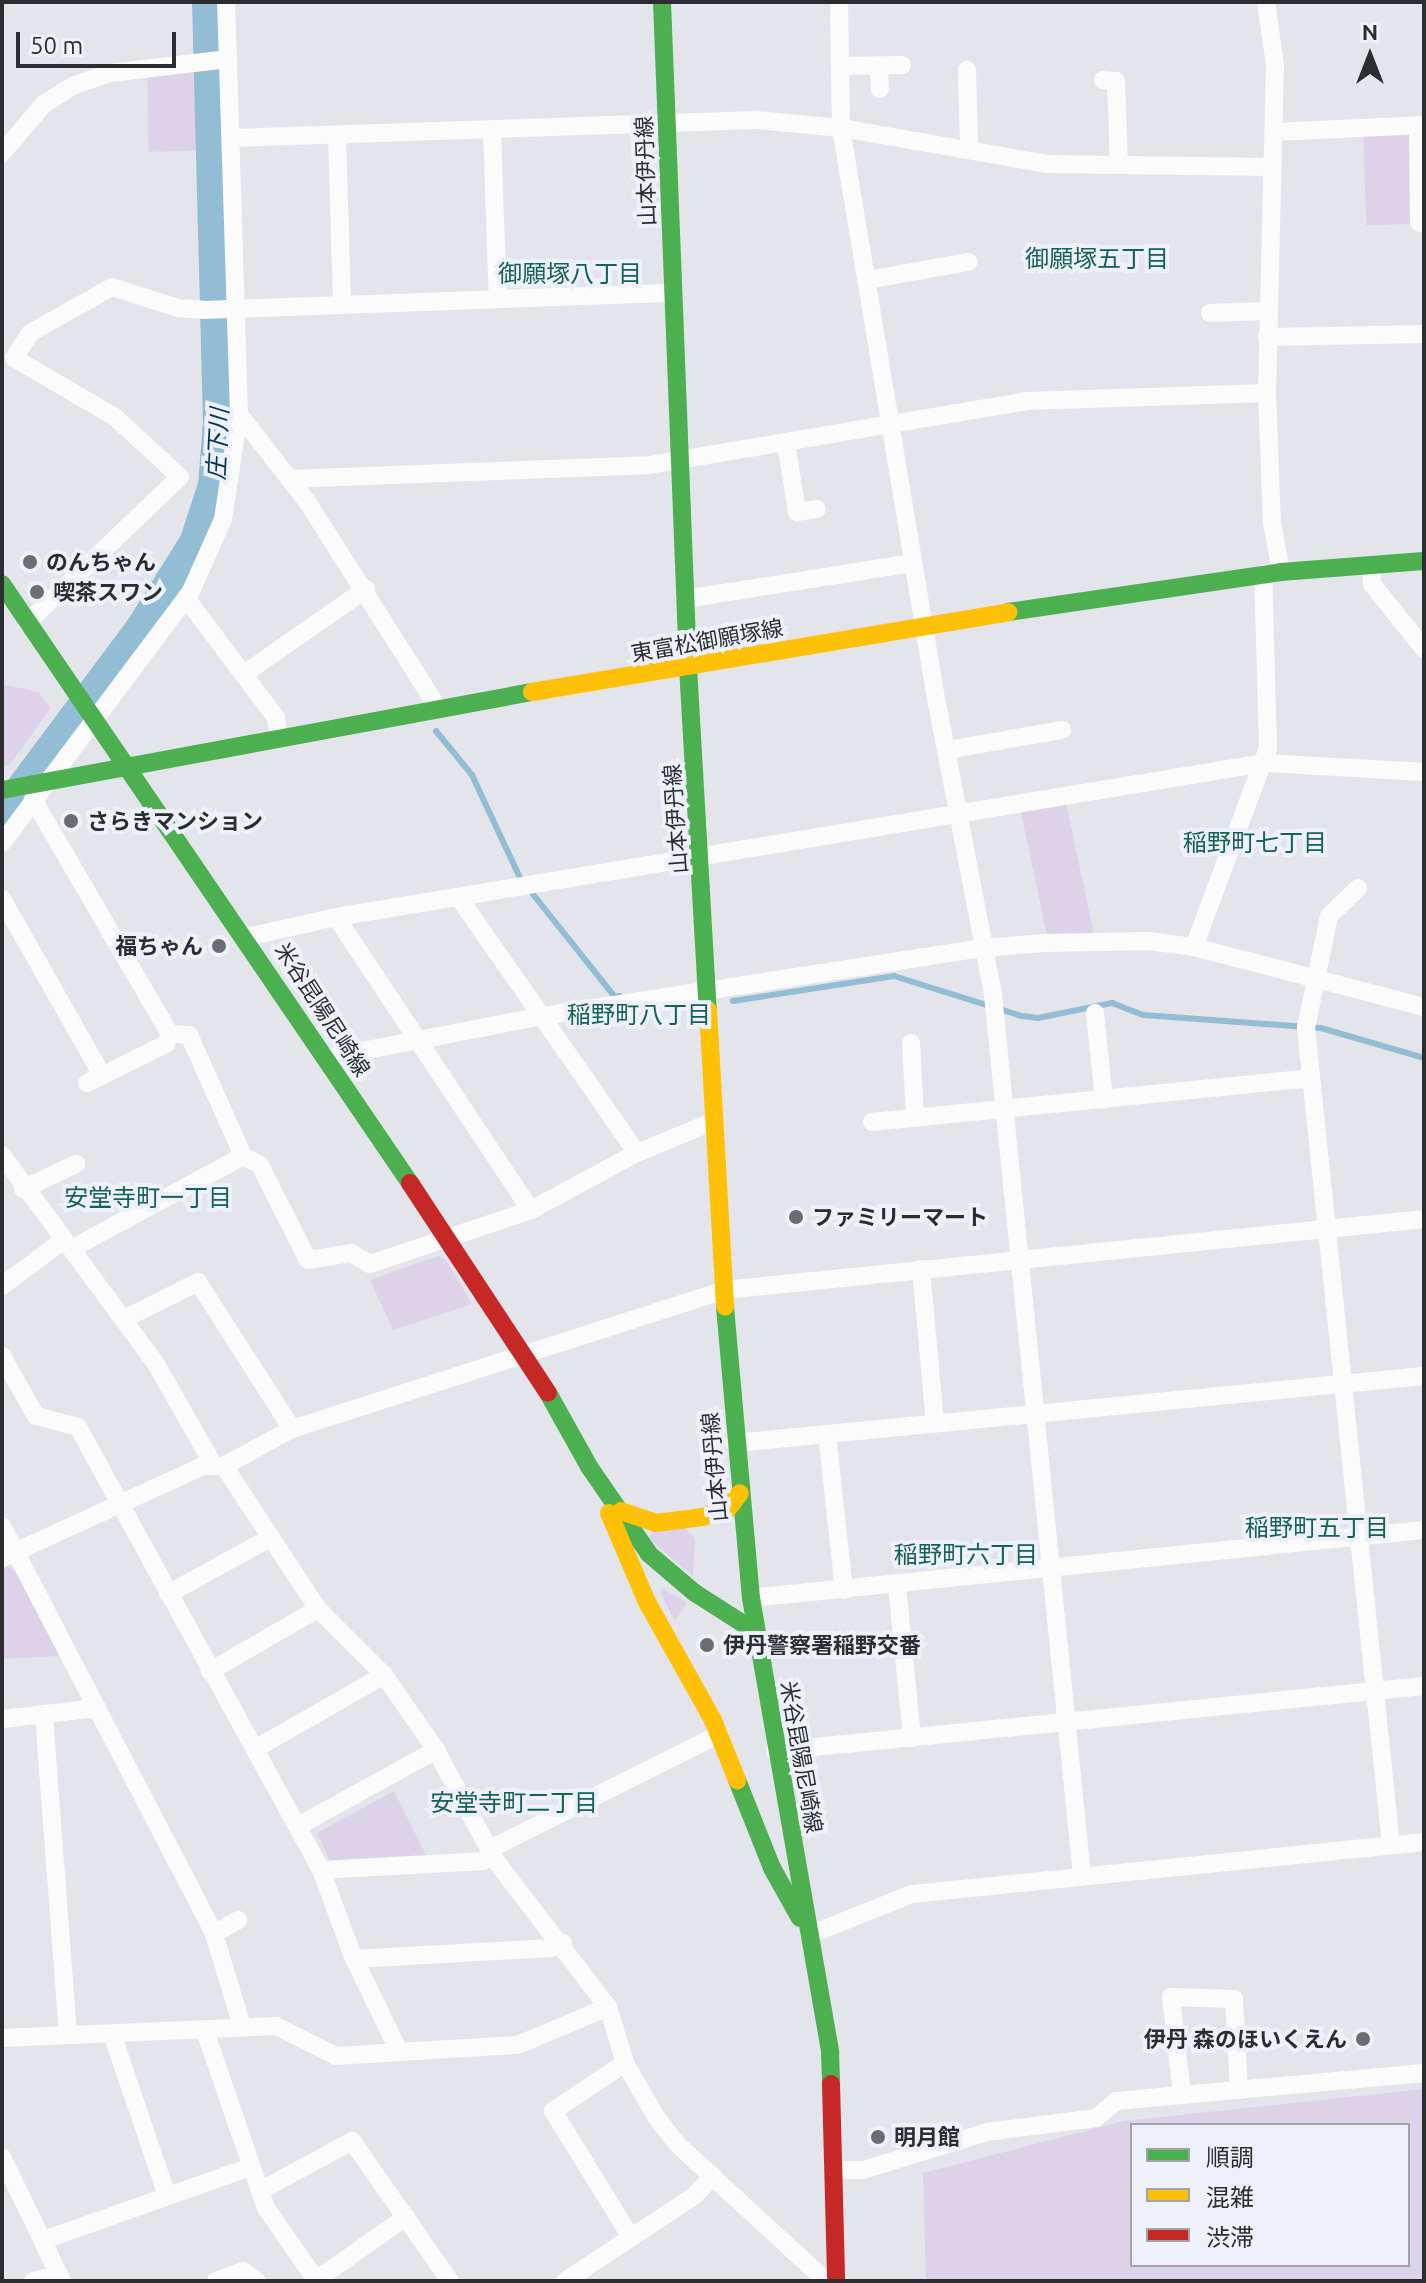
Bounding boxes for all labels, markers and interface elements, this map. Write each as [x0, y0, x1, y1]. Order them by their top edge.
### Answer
scale bar [20, 16, 180, 66]
north arrow [1330, 16, 1410, 96]
text: N [1362, 19, 1378, 44]
text: 50 m [30, 32, 83, 59]
street label: 山本伊丹線 [630, 116, 660, 226]
district label: 御願塚五丁目 [1025, 245, 1169, 273]
district label: 御願塚八丁目 [498, 260, 642, 288]
water label: 庄下川 [202, 407, 234, 481]
place label: のんちゃん [46, 549, 156, 575]
marker: のんちゃん [21, 553, 39, 571]
place label: 喫茶スワン [53, 579, 163, 605]
marker: 喫茶スワン [28, 583, 46, 601]
street label: 東富松御願塚線 [629, 614, 785, 666]
street label: 山本伊丹線 [658, 763, 692, 875]
place label: さらきマンション [87, 808, 263, 834]
marker: さらきマンション [62, 812, 80, 830]
district label: 稲野町七丁目 [1183, 829, 1327, 857]
place label: 福ちゃん [115, 933, 203, 959]
marker: 福ちゃん [210, 937, 228, 955]
street label: 米谷昆陽尼崎線 [270, 937, 376, 1081]
district label: 稲野町八丁目 [567, 1001, 711, 1029]
district label: 安堂寺町一丁目 [64, 1184, 232, 1212]
place label: ファミリーマート [812, 1204, 988, 1230]
marker: ファミリーマート [787, 1208, 805, 1226]
street label: 山本伊丹線 [696, 1411, 732, 1523]
district label: 稲野町五丁目 [1245, 1514, 1389, 1542]
district label: 稲野町六丁目 [894, 1541, 1038, 1569]
place label: 伊丹警察署稲野交番 [723, 1632, 921, 1658]
marker: 伊丹警察署稲野交番 [698, 1636, 716, 1654]
street label: 米谷昆陽尼崎線 [776, 1679, 828, 1835]
district label: 安堂寺町二丁目 [430, 1789, 598, 1817]
place label: 伊丹 森のほいくえん [1144, 2026, 1347, 2052]
marker: 伊丹 森のほいくえん [1354, 2030, 1372, 2048]
legend [1130, 2123, 1410, 2267]
place label: 明月館 [894, 2124, 960, 2150]
marker: 明月館 [869, 2128, 887, 2146]
text: 順調 [1206, 2144, 1254, 2171]
text: 混雑 [1206, 2184, 1254, 2211]
text: 渋滞 [1206, 2224, 1254, 2251]

